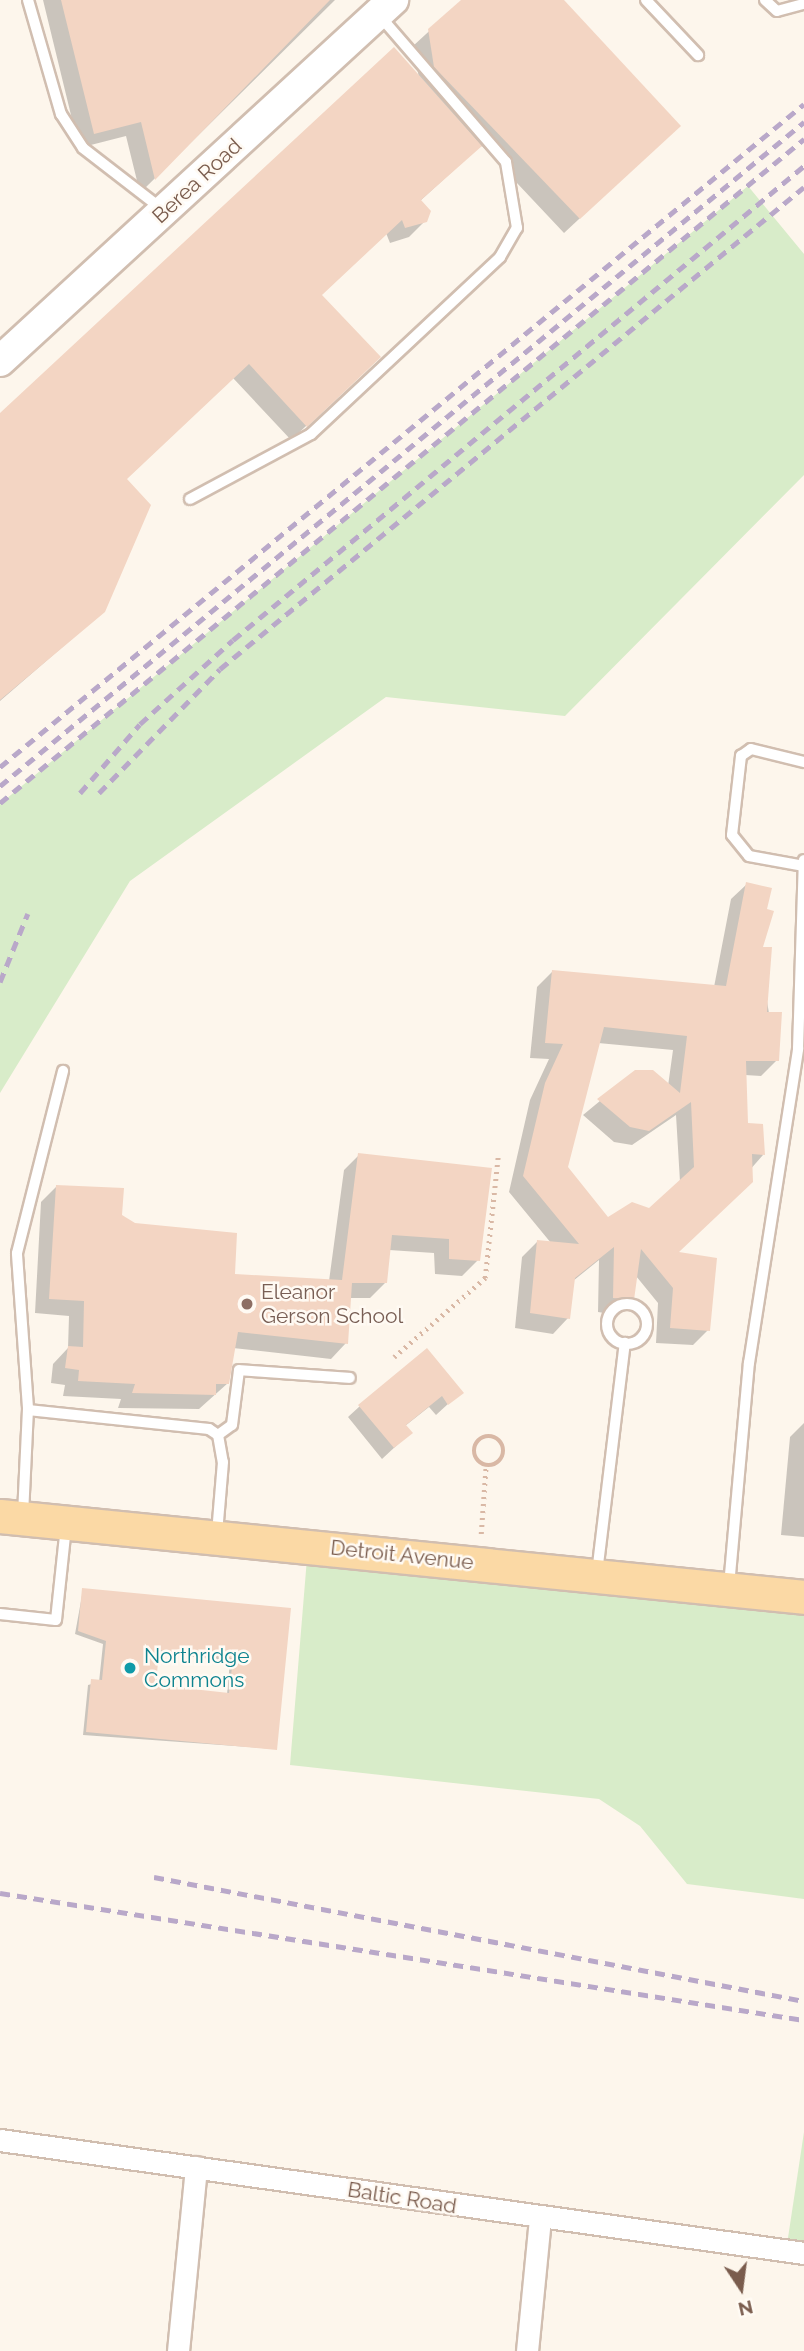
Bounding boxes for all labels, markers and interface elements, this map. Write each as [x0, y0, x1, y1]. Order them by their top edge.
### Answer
street label: Berea Road [147, 133, 247, 229]
place label: Eleanor Gerson School [261, 1279, 403, 1329]
marker: Eleanor Gerson School [239, 1296, 255, 1312]
street label: Detroit Avenue [329, 1535, 475, 1575]
place label: Northridge Commons [144, 1643, 249, 1693]
marker: Northridge Commons [122, 1660, 138, 1676]
street label: Baltic Road [346, 2177, 458, 2219]
north arrow [706, 2253, 776, 2323]
text: N [736, 2296, 755, 2321]

